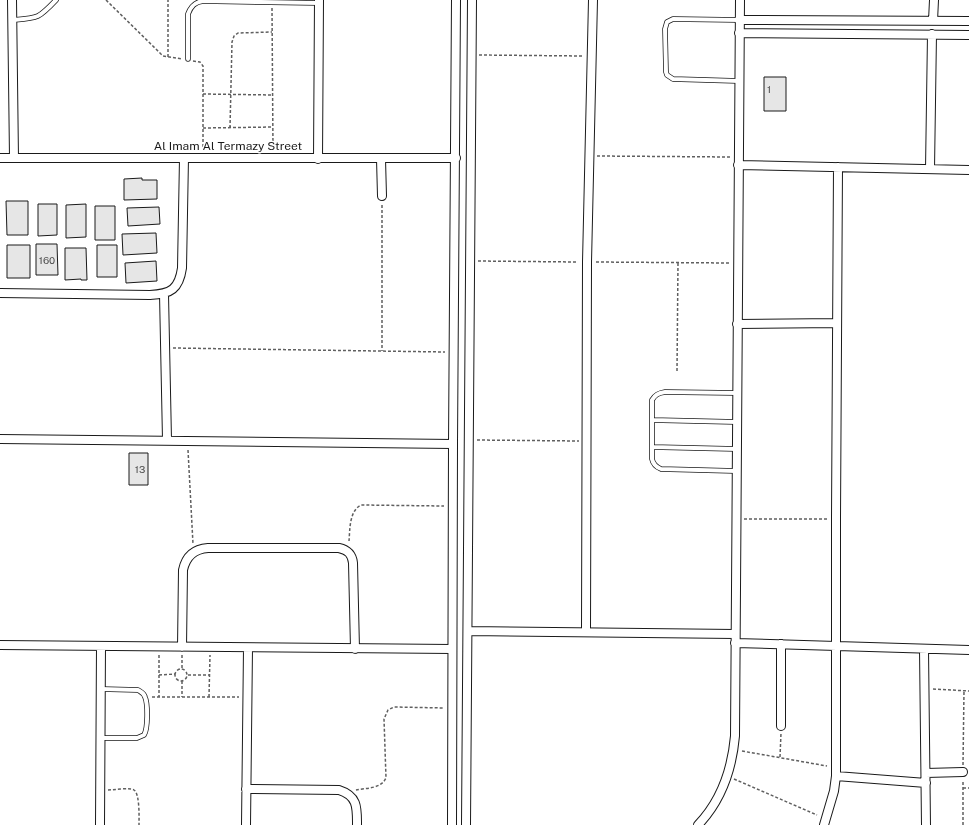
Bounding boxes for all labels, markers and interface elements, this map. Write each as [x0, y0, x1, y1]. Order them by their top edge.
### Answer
house number: 1 [767, 83, 771, 95]
street label: Al Imam Al Termazy Street [154, 139, 303, 153]
house number: 160 [39, 254, 55, 266]
house number: 13 [135, 463, 145, 475]

